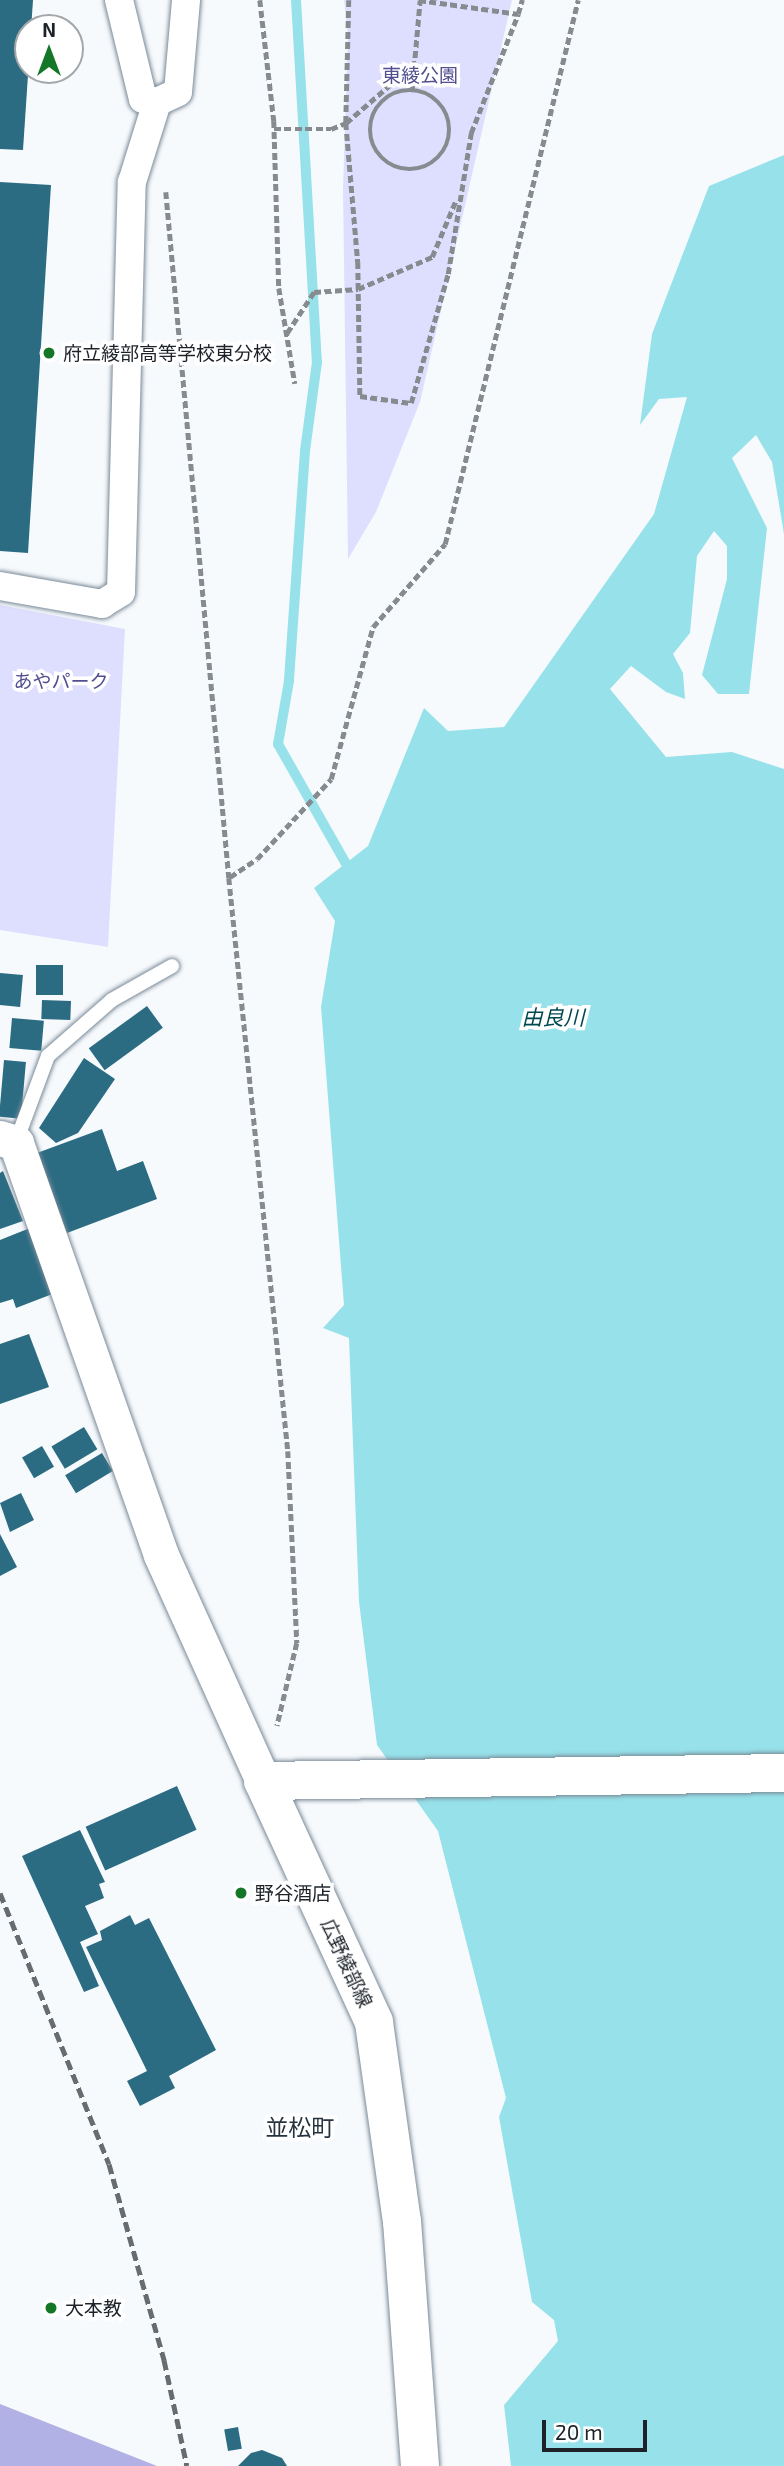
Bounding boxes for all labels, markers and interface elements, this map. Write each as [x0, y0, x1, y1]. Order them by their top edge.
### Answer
north arrow [14, 14, 84, 84]
text: N [42, 18, 56, 41]
park label: 東綾公園 [382, 64, 458, 86]
place label: 府立綾部高等学校東分校 [63, 342, 272, 364]
marker: 府立綾部高等学校東分校 [41, 345, 57, 361]
park label: あやパーク [14, 670, 108, 692]
water label: 由良川 [522, 1004, 584, 1030]
place label: 野谷酒店 [255, 1882, 331, 1904]
marker: 野谷酒店 [233, 1885, 249, 1901]
street label: 広野綾部線 [317, 1915, 377, 2011]
district label: 並松町 [266, 2113, 334, 2141]
place label: 大本教 [65, 2297, 122, 2319]
marker: 大本教 [43, 2300, 59, 2316]
scale bar [546, 2406, 651, 2450]
text: 20 m [555, 2419, 603, 2444]

